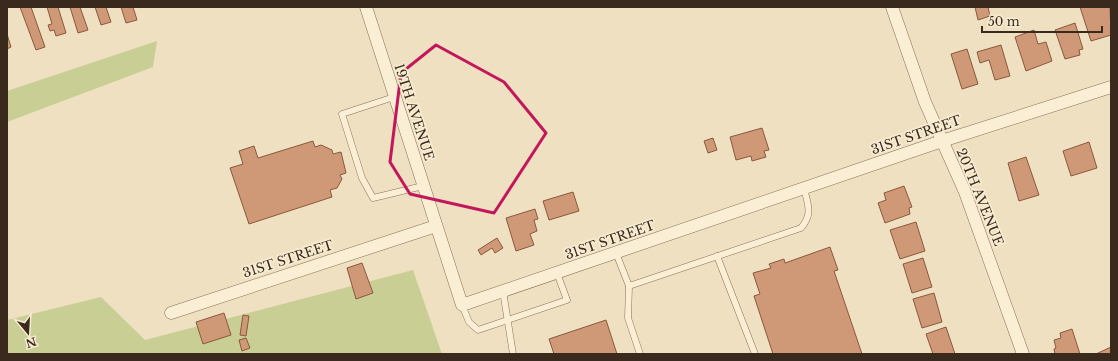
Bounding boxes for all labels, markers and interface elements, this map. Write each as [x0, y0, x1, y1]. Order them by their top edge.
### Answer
scale bar [982, 8, 1102, 34]
text: 50 m [988, 14, 1020, 29]
street label: 19TH AVENUE [390, 61, 438, 163]
street label: 31ST STREET [869, 111, 964, 158]
street label: 20TH AVENUE [953, 146, 1007, 248]
street label: 31ST STREET [563, 216, 658, 263]
street label: 31ST STREET [241, 236, 336, 282]
north arrow [8, 313, 48, 353]
text: N [23, 334, 38, 351]

